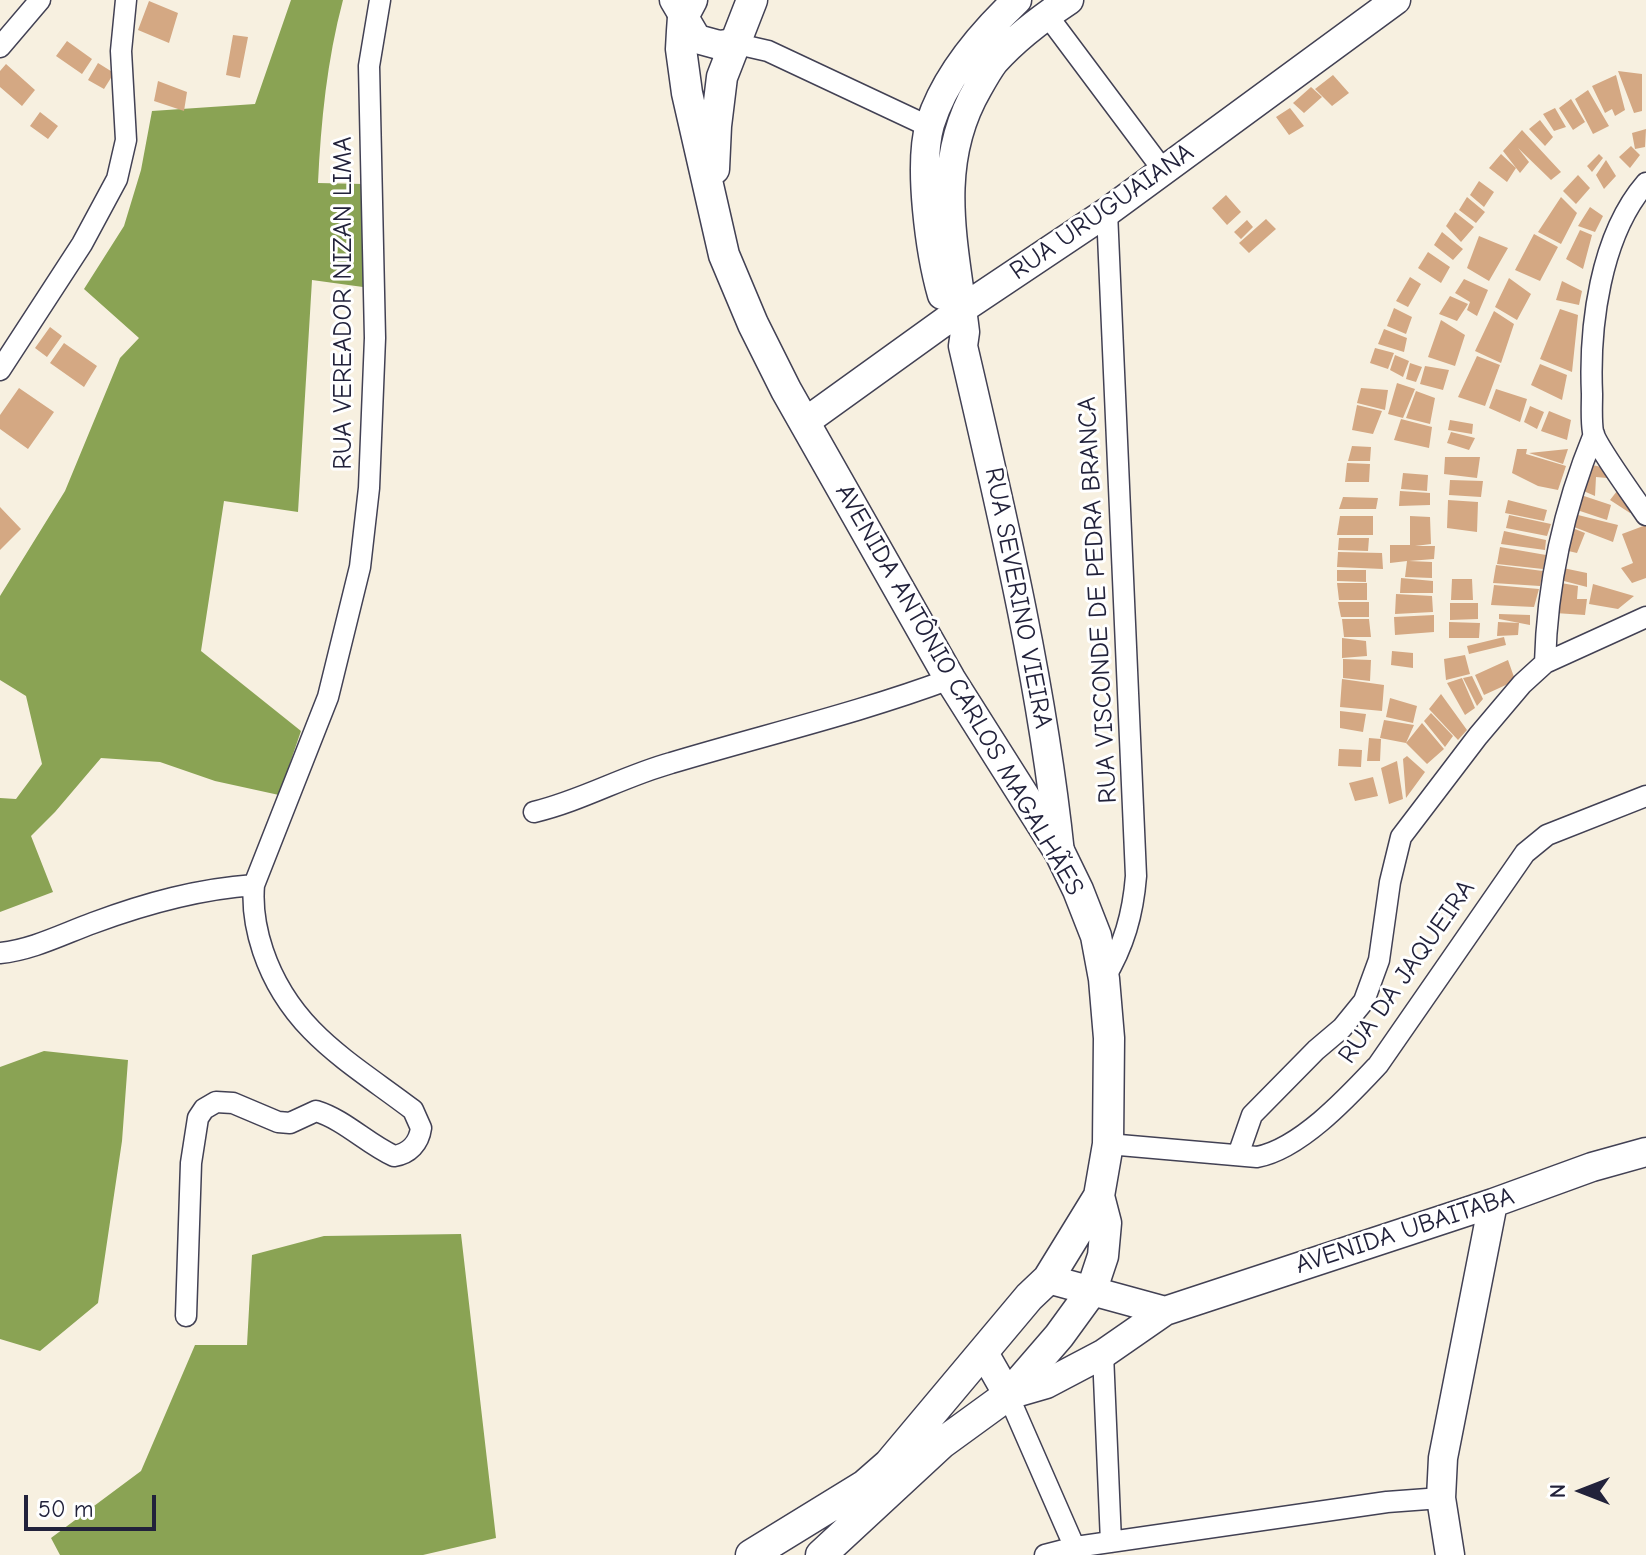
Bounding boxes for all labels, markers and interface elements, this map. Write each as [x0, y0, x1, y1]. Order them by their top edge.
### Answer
street label: RUA VEREADOR NIZAN LIMA [328, 136, 360, 470]
street label: RUA URUGUAIANA [1004, 137, 1200, 287]
street label: RUA VISCONDE DE PEDRA BRANCA [1072, 396, 1124, 804]
street label: RUA SEVERINO VIEIRA [977, 465, 1059, 731]
street label: AVENIDA ANTÔNIO CARLOS MAGALHÃES [828, 479, 1090, 901]
street label: RUA DA JAQUEIRA [1332, 874, 1482, 1070]
street label: AVENIDA UBAITABA [1292, 1181, 1518, 1281]
north arrow [1542, 1451, 1622, 1531]
scale bar [28, 1479, 160, 1529]
text: N [1545, 1484, 1571, 1498]
text: 50 m [38, 1495, 94, 1523]

